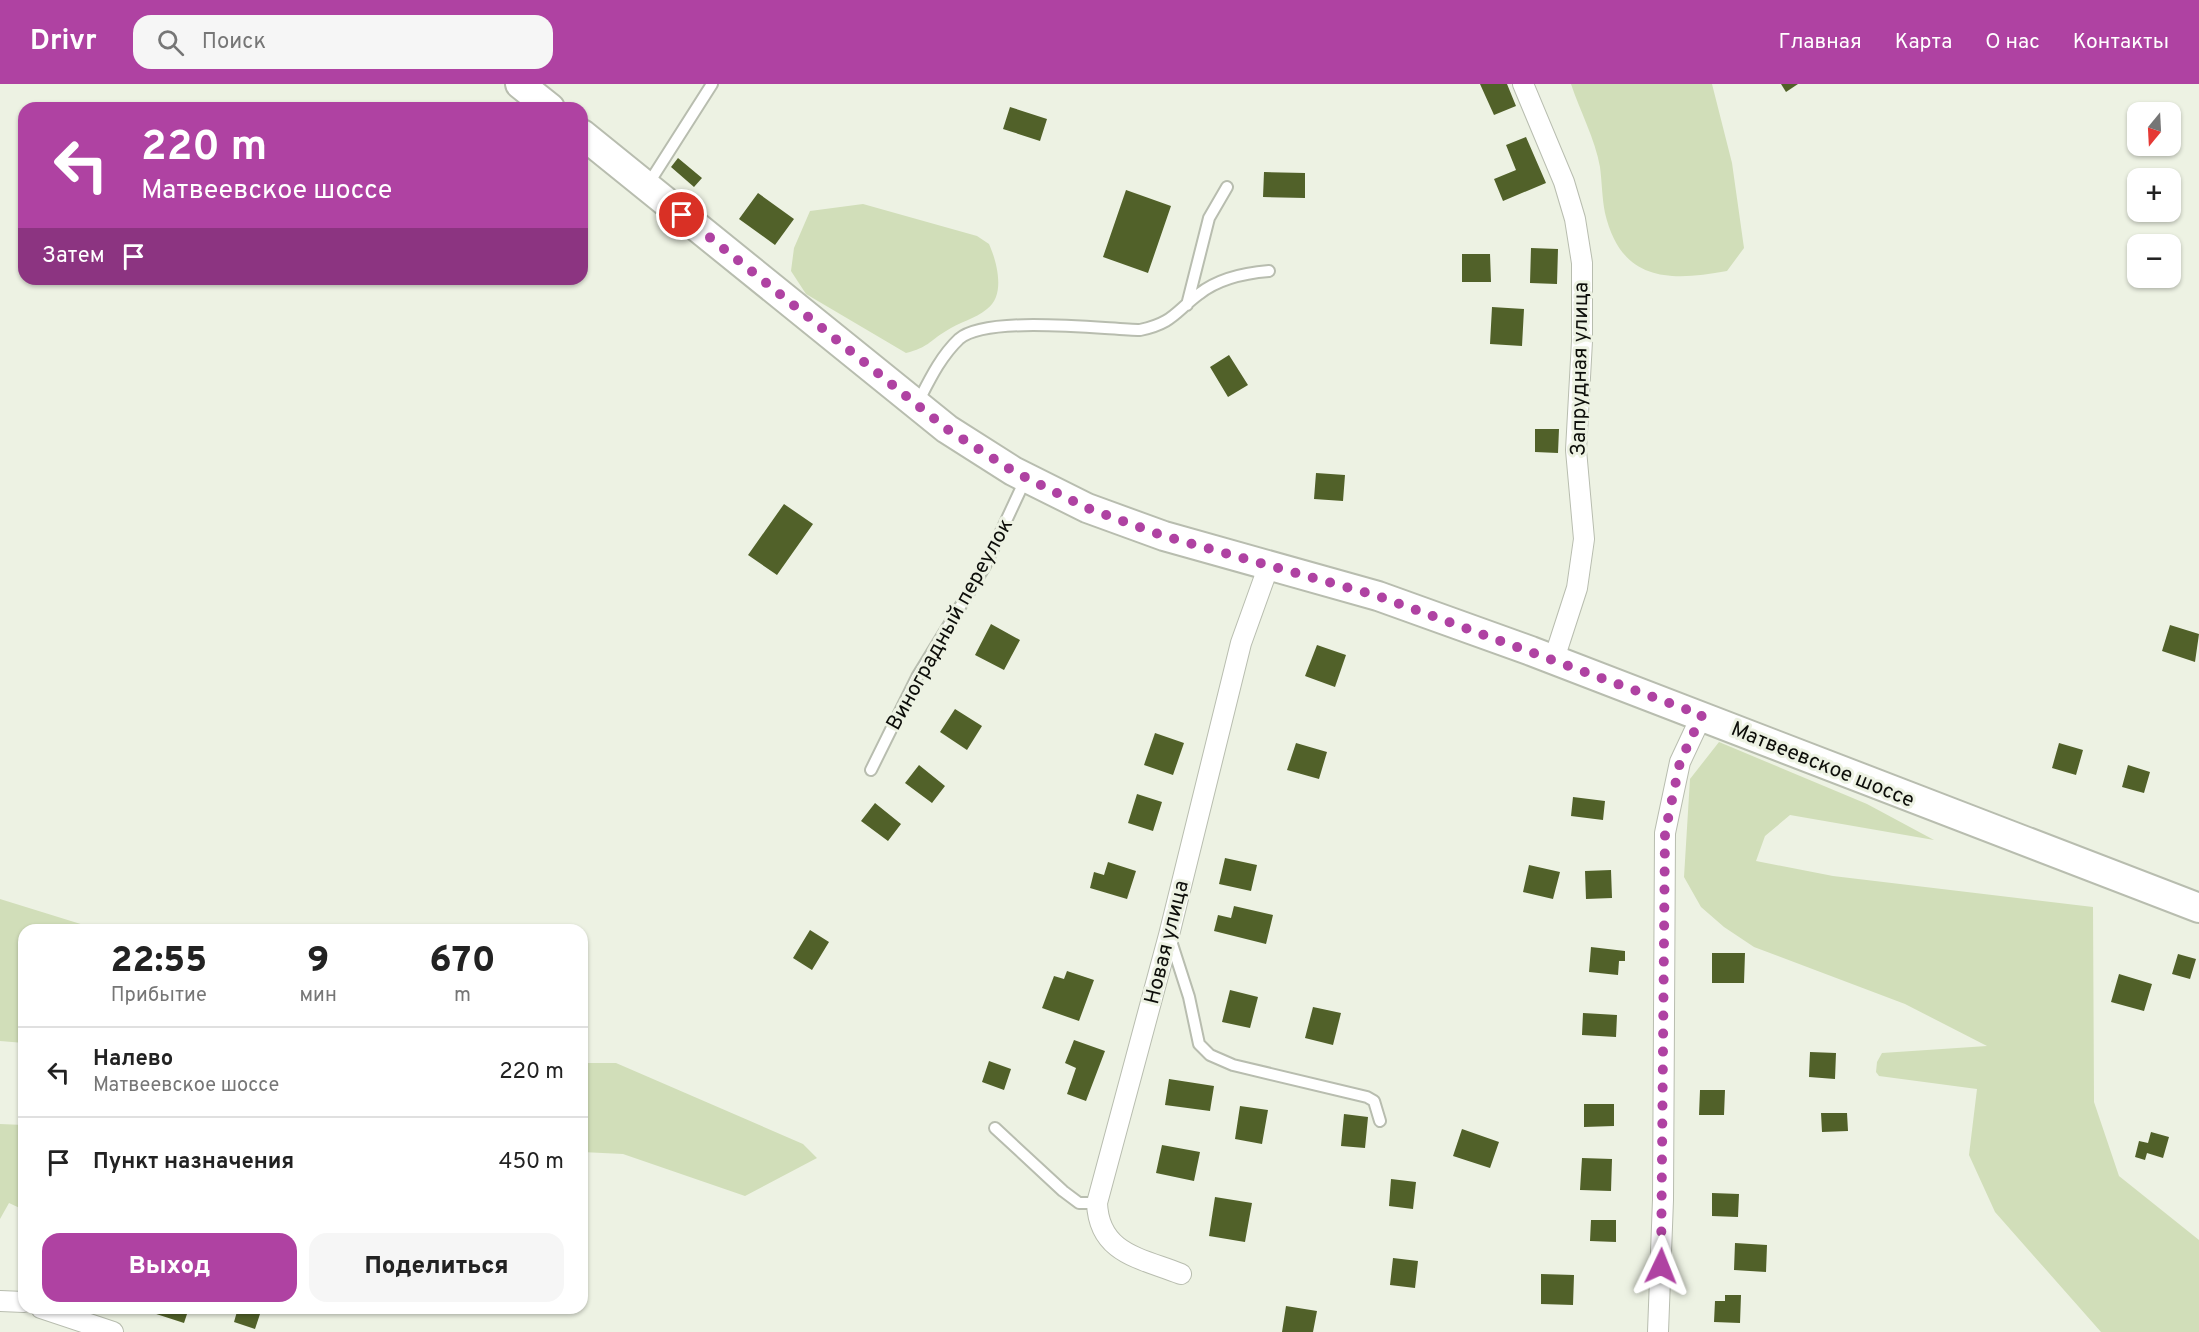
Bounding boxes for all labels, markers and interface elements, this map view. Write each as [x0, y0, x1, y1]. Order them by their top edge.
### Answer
search box [133, 15, 553, 69]
text: Drivr [30, 24, 97, 60]
icon: search [154, 26, 187, 59]
text: Поиск [202, 29, 266, 56]
text: Главная [1778, 29, 1862, 56]
text: Карта [1895, 29, 1952, 56]
text: О нас [1985, 29, 2040, 56]
text: Контакты [2073, 29, 2169, 56]
north arrow [2127, 102, 2181, 156]
map controls [2127, 102, 2181, 288]
text: 220 m [141, 122, 267, 175]
icon: left [42, 126, 120, 204]
button: + [2127, 168, 2181, 222]
text: Матвеевское шоссе [141, 174, 392, 208]
pin [656, 189, 707, 240]
icon: arrive [665, 198, 698, 231]
button: − [2127, 234, 2181, 288]
icon: arrive [117, 240, 150, 273]
text: Затем [42, 243, 105, 270]
street label: Запрудная улица [1565, 282, 1596, 456]
street label: Виноградный переулок [881, 514, 1020, 735]
street label: Матвеевское шоссе [1727, 716, 1918, 815]
street label: Новая улица [1139, 878, 1196, 1007]
text: 22:55 [110, 939, 207, 985]
text: 9 [307, 939, 329, 985]
text: 670 [429, 939, 496, 985]
text: Прибытие [111, 983, 207, 1009]
text: мин [299, 983, 337, 1009]
text: m [454, 983, 471, 1009]
text: Налево [93, 1046, 173, 1073]
icon: left [42, 1056, 75, 1089]
text: 220 m [499, 1059, 564, 1086]
text: Матвеевское шоссе [93, 1073, 279, 1099]
icon: arrive [42, 1146, 75, 1179]
text: Пункт назначения [93, 1149, 294, 1176]
text: 450 m [499, 1149, 564, 1176]
button: Выход [42, 1233, 297, 1302]
button: Поделиться [309, 1233, 564, 1302]
position arrow [1629, 1234, 1693, 1298]

